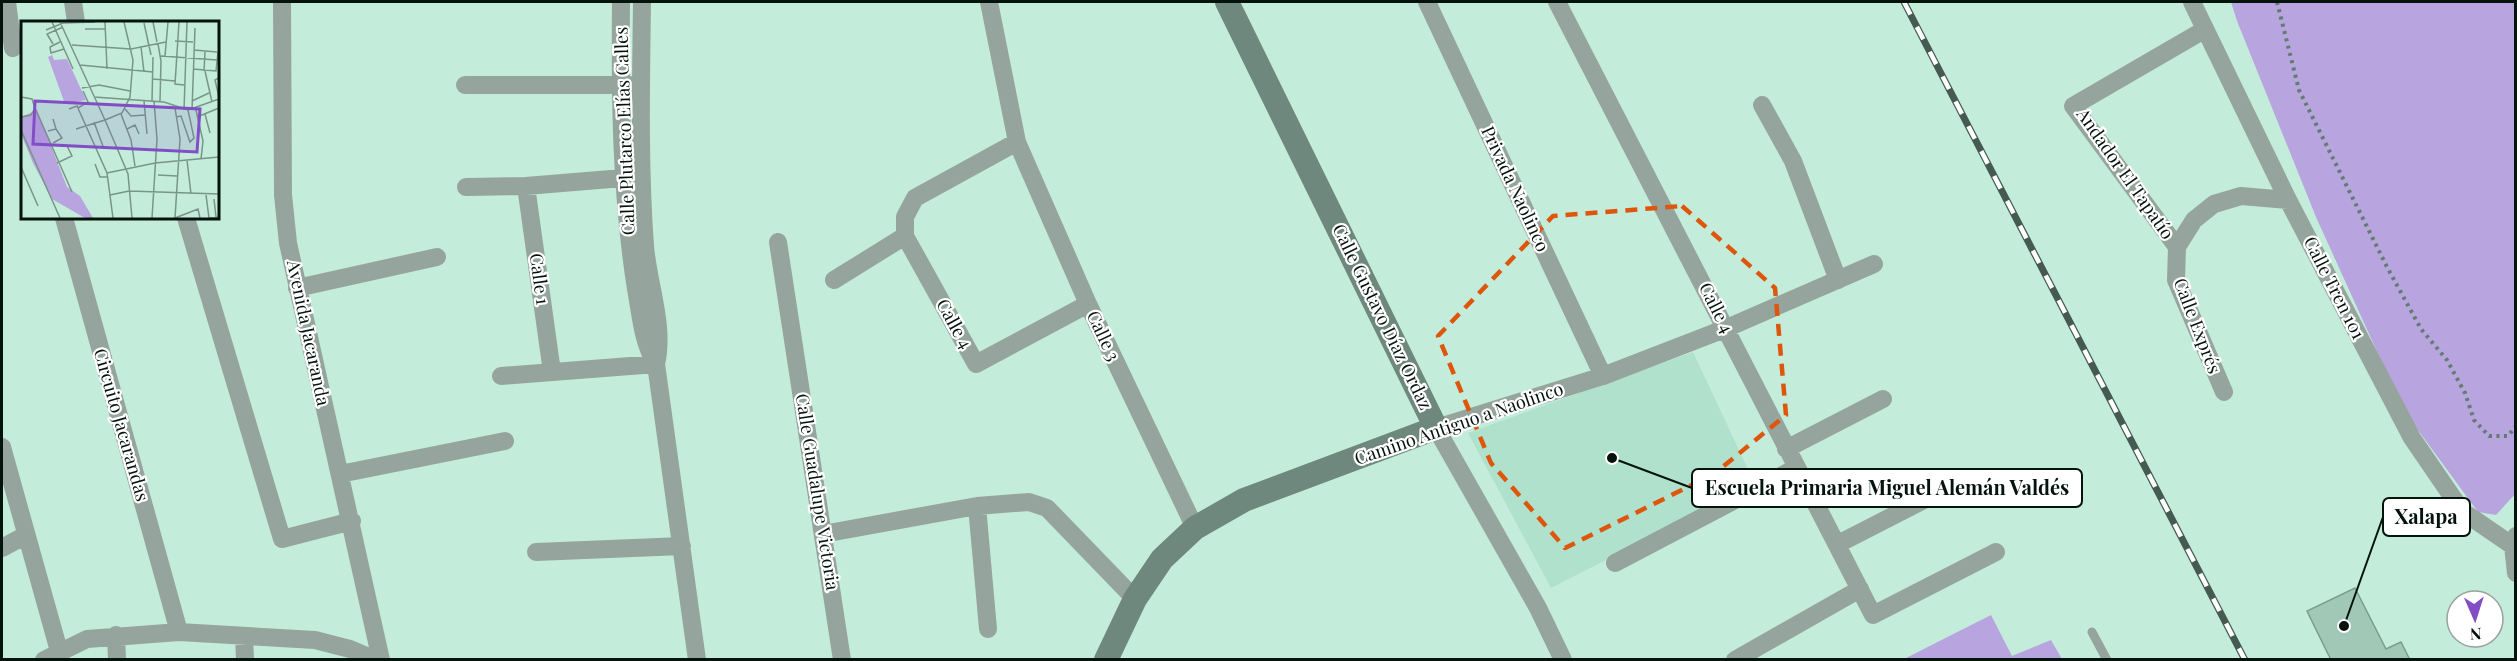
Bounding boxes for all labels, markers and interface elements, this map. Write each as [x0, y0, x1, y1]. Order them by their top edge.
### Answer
inset map [21, 21, 219, 219]
street label: Calle Plutarco Elías Calles [608, 26, 640, 236]
street label: Andador El Tapatío [2071, 102, 2180, 244]
street label: Privada Naolinco [1476, 122, 1556, 255]
street label: Calle Gustavo Díaz Ordaz [1327, 220, 1438, 413]
street label: Calle Tren 101 [2299, 232, 2371, 343]
street label: Calle 1 [525, 252, 556, 306]
street label: Avenida Jacaranda [282, 257, 336, 408]
street label: Calle Exprés [2169, 274, 2227, 377]
street label: Calle 4 [1694, 278, 1740, 337]
street label: Calle 4 [931, 294, 978, 353]
street label: Calle 3 [1082, 306, 1126, 365]
street label: Circuito Jacarandas [89, 346, 155, 504]
street label: Camino Antiguo a Naolinco [1351, 376, 1566, 470]
street label: Calle Guadalupe Victoria [791, 392, 845, 592]
callout: Escuela Primaria Miguel Alemán Valdés [1692, 469, 2082, 507]
text: Escuela Primaria Miguel Alemán Valdés [1705, 473, 2069, 500]
callout: Xalapa [2383, 498, 2470, 536]
text: Xalapa [2394, 502, 2458, 529]
north arrow [2445, 589, 2505, 649]
text: N [2469, 624, 2482, 645]

